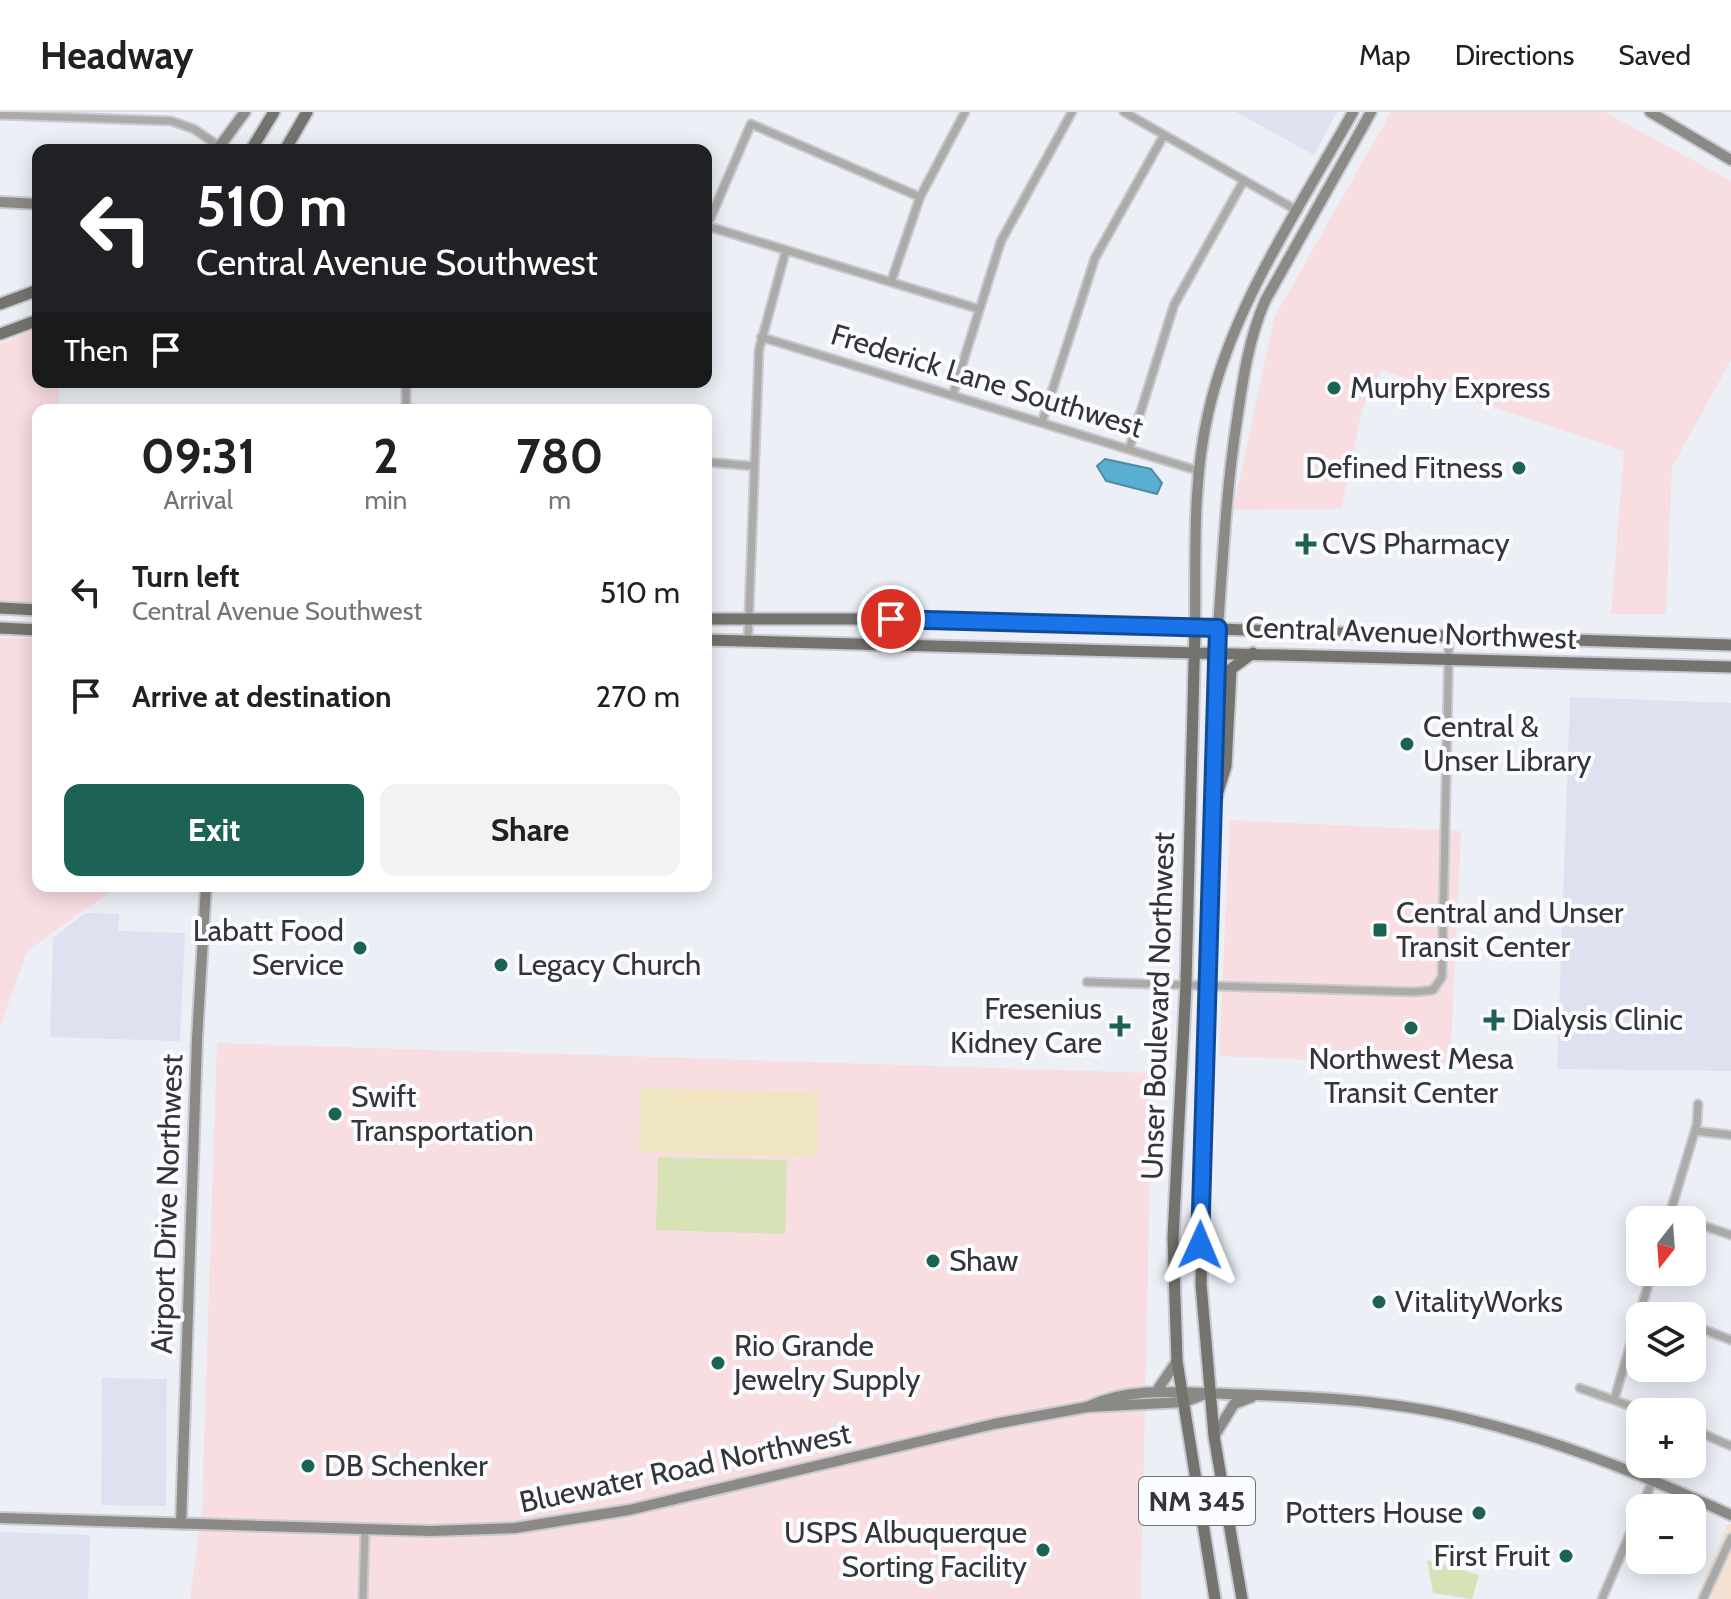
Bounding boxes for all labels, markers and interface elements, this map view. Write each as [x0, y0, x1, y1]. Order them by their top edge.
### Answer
text: Headway [40, 32, 193, 79]
text: Map [1359, 38, 1411, 72]
text: Directions [1455, 38, 1574, 72]
text: Saved [1618, 38, 1691, 72]
text: 510 m [196, 172, 348, 240]
icon: left [64, 176, 168, 280]
text: Central Avenue Southwest [196, 240, 598, 284]
street label: Frederick Lane Southwest [827, 315, 1148, 446]
icon: arrive [144, 328, 188, 372]
text: Then [64, 332, 128, 369]
place label: Murphy Express [1350, 369, 1551, 406]
marker: Murphy Express [1325, 379, 1343, 397]
text: 09:31 [141, 427, 256, 485]
text: 2 [373, 427, 399, 485]
text: 780 [516, 427, 603, 485]
place label: Defined Fitness [1305, 449, 1503, 486]
marker: Defined Fitness [1510, 459, 1528, 477]
text: Arrival [164, 484, 233, 516]
text: min [364, 484, 407, 516]
text: m [548, 484, 571, 516]
place label: CVS Pharmacy [1322, 525, 1510, 562]
marker: CVS Pharmacy [1297, 535, 1315, 553]
text: Turn left [132, 558, 240, 595]
icon: left [64, 570, 108, 614]
text: 510 m [600, 574, 680, 611]
pin [857, 585, 925, 653]
text: Central Avenue Southwest [132, 595, 422, 627]
icon: arrive [869, 597, 913, 641]
street label: Central Avenue Northwest [1245, 608, 1577, 657]
icon: arrive [64, 674, 108, 718]
text: Arrive at destination [132, 678, 392, 715]
text: 270 m [595, 678, 680, 715]
place label: Central & Unser Library [1423, 708, 1591, 779]
marker: Central & Unser Library [1398, 735, 1416, 753]
button: Exit [64, 784, 364, 876]
button: Share [380, 784, 680, 876]
street label: Unser Boulevard Northwest [1133, 831, 1182, 1181]
place label: Central and Unser Transit Center [1396, 894, 1624, 965]
place label: Labatt Food Service [193, 912, 344, 983]
marker: Central and Unser Transit Center [1371, 921, 1389, 939]
marker: Labatt Food Service [351, 939, 369, 957]
place label: Legacy Church [517, 946, 701, 983]
marker: Legacy Church [492, 956, 510, 974]
place label: Fresenius Kidney Care [950, 990, 1102, 1061]
place label: Dialysis Clinic [1512, 1001, 1683, 1038]
marker: Dialysis Clinic [1483, 1009, 1505, 1031]
marker: Fresenius Kidney Care [1109, 1015, 1131, 1037]
marker: Northwest Mesa Transit Center [1402, 1019, 1420, 1037]
place label: Northwest Mesa Transit Center [1308, 1040, 1514, 1111]
street label: Airport Drive Northwest [143, 1053, 190, 1355]
place label: Swift Transportation [351, 1078, 534, 1149]
marker: Swift Transportation [326, 1105, 344, 1123]
position arrow [1158, 1203, 1242, 1287]
north arrow [1626, 1206, 1706, 1286]
map controls [1626, 1206, 1706, 1574]
place label: Shaw [949, 1242, 1019, 1279]
marker: Shaw [924, 1252, 942, 1270]
place label: VitalityWorks [1395, 1283, 1563, 1320]
marker: VitalityWorks [1370, 1293, 1388, 1311]
button: layers [1626, 1302, 1706, 1382]
place label: Rio Grande Jewelry Supply [733, 1327, 921, 1398]
marker: Rio Grande Jewelry Supply [709, 1354, 727, 1372]
button: + [1626, 1398, 1706, 1478]
street label: Bluewater Road Northwest [516, 1414, 854, 1521]
place label: DB Schenker [324, 1447, 488, 1484]
marker: DB Schenker [299, 1457, 317, 1475]
road number: NM 345 [1139, 1477, 1255, 1525]
place label: Potters House [1285, 1494, 1463, 1531]
button: − [1626, 1494, 1706, 1574]
marker: Potters House [1470, 1504, 1488, 1522]
place label: USPS Albuquerque Sorting Facility [784, 1514, 1027, 1585]
place label: First Fruit [1433, 1537, 1550, 1574]
marker: USPS Albuquerque Sorting Facility [1034, 1541, 1052, 1559]
marker: First Fruit [1557, 1547, 1575, 1565]

